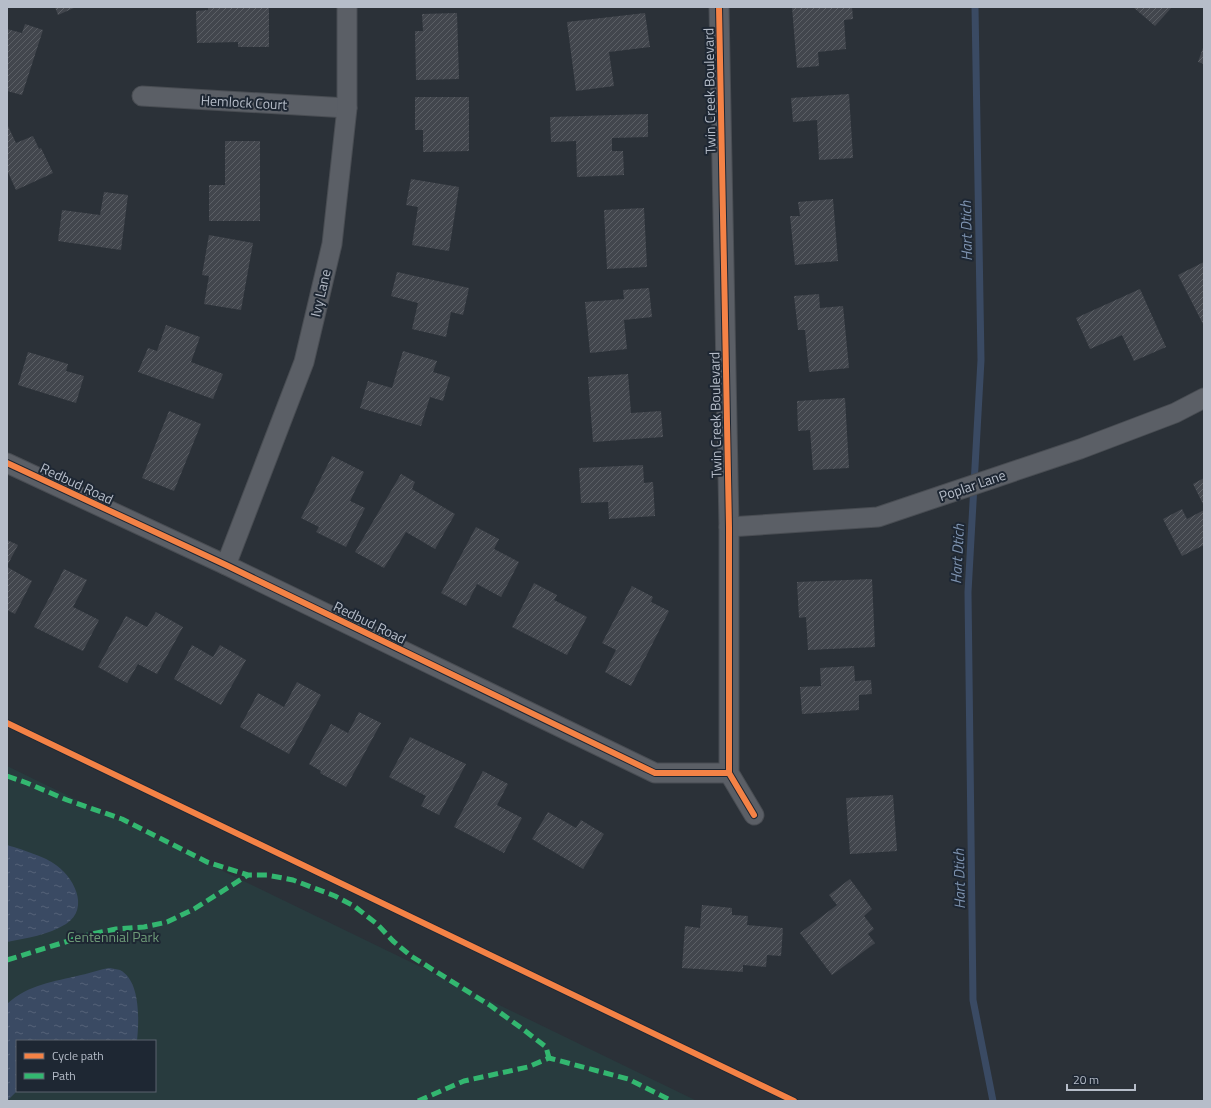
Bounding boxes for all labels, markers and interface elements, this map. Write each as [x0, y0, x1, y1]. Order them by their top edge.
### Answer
street label: Twin Creek Boulevard [697, 28, 721, 154]
street label: Hemlock Court [200, 89, 288, 115]
water label: Hart Dtich [954, 200, 978, 261]
street label: Ivy Lane [304, 267, 336, 319]
street label: Twin Creek Boulevard [703, 352, 727, 478]
street label: Redbud Road [37, 457, 117, 509]
street label: Poplar Lane [936, 464, 1008, 506]
water label: Hart Dtich [944, 523, 970, 585]
street label: Redbud Road [330, 595, 410, 649]
water label: Hart Dtich [947, 848, 971, 909]
park label: Centennial Park [67, 926, 159, 947]
legend [16, 1040, 156, 1092]
text: Cycle path [52, 1046, 104, 1065]
text: Path [52, 1066, 76, 1085]
scale bar [1067, 1066, 1135, 1092]
text: 20 m [1073, 1070, 1099, 1089]

